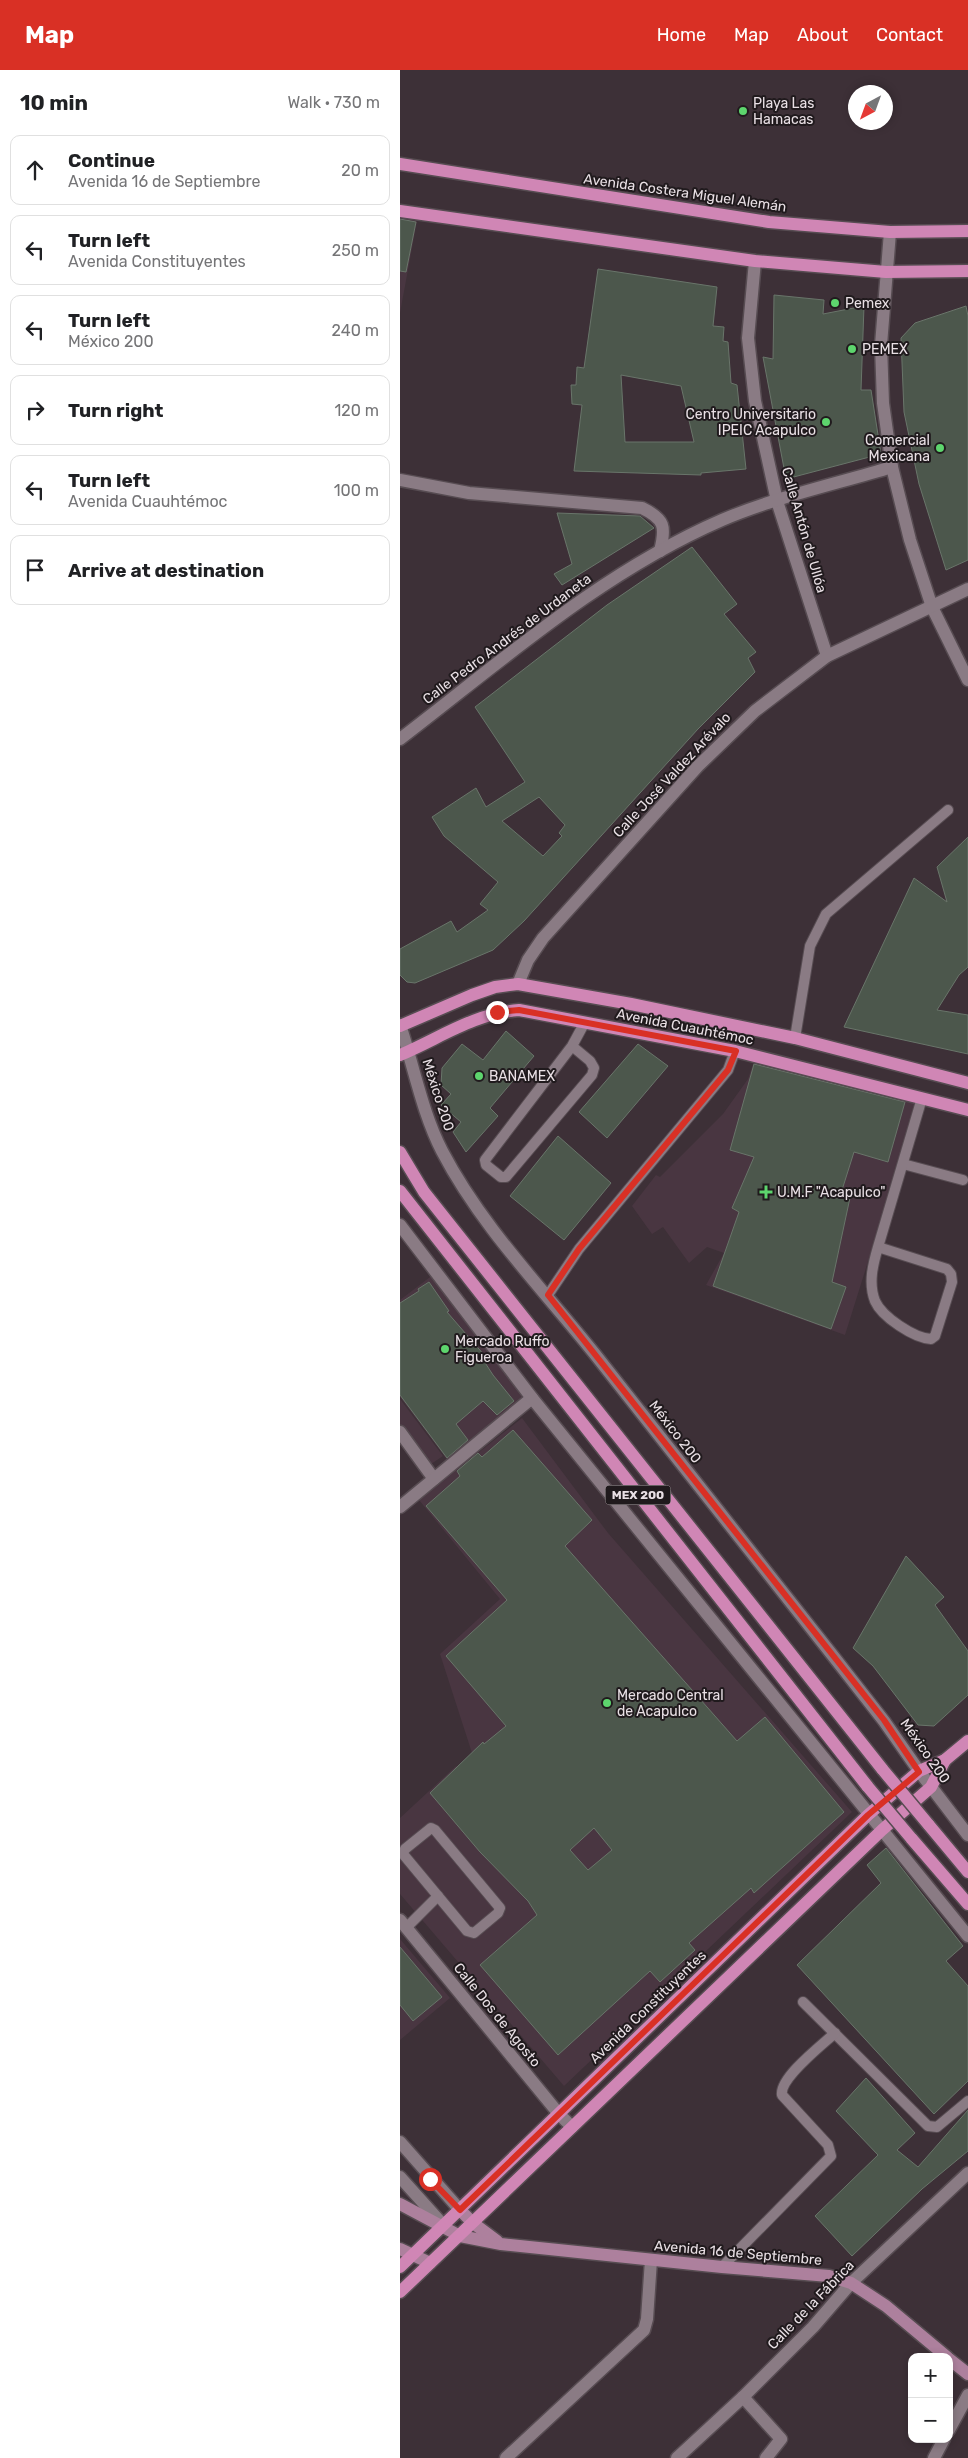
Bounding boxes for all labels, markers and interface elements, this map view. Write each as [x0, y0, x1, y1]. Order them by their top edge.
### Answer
text: Map [25, 21, 74, 49]
text: Home [657, 24, 706, 46]
text: Map [734, 24, 769, 46]
text: About [797, 24, 848, 46]
text: Contact [876, 24, 943, 46]
north arrow [848, 85, 893, 130]
text: 10 min [20, 90, 88, 115]
text: Walk · 730 m [287, 93, 380, 112]
place label: Playa Las Hamacas [753, 95, 814, 128]
marker: Playa Las Hamacas [737, 105, 749, 117]
text: Continue [68, 149, 155, 172]
icon: ahead [21, 156, 49, 184]
text: 20 m [341, 161, 379, 180]
street label: Avenida Costera Miguel Alemán [582, 170, 788, 216]
text: Avenida 16 de Septiembre [68, 172, 260, 191]
text: Turn left [68, 229, 150, 252]
icon: left [21, 236, 49, 264]
text: 250 m [332, 241, 379, 260]
text: Avenida Constituyentes [68, 252, 246, 271]
place label: Pemex [845, 295, 890, 312]
marker: Pemex [829, 297, 841, 309]
text: Turn left [68, 309, 150, 332]
icon: left [21, 316, 49, 344]
text: 240 m [332, 321, 379, 340]
text: México 200 [68, 332, 154, 351]
place label: PEMEX [862, 341, 908, 358]
marker: PEMEX [846, 343, 858, 355]
icon: right [21, 396, 49, 424]
text: Turn right [68, 399, 163, 422]
text: 120 m [334, 401, 379, 420]
place label: Centro Universitario IPEIC Acapulco [686, 406, 816, 439]
marker: Centro Universitario IPEIC Acapulco [820, 416, 832, 428]
place label: Comercial Mexicana [865, 432, 930, 465]
marker: Comercial Mexicana [934, 442, 946, 454]
street label: Calle Antón de Ullóa [778, 465, 830, 595]
text: Turn left [68, 469, 150, 492]
icon: left [21, 476, 49, 504]
text: 100 m [334, 481, 379, 500]
text: Avenida Cuauhtémoc [68, 492, 227, 511]
icon: arrive [21, 556, 49, 584]
text: Arrive at destination [68, 559, 264, 582]
street label: Calle Pedro Andrés de Urdaneta [419, 570, 595, 708]
street label: Calle José Valdez Arévalo [610, 709, 734, 841]
route end [486, 1001, 509, 1024]
street label: Avenida Cuauhtémoc [615, 1005, 755, 1049]
street label: México 200 [418, 1057, 458, 1133]
place label: BANAMEX [489, 1068, 555, 1085]
marker: BANAMEX [473, 1070, 485, 1082]
place label: U.M.F "Acapulco" [777, 1184, 886, 1201]
marker: U.M.F "Acapulco" [759, 1185, 773, 1199]
place label: Mercado Ruffo Figueroa [455, 1333, 550, 1366]
marker: Mercado Ruffo Figueroa [439, 1343, 451, 1355]
street label: México 200 [645, 1397, 705, 1467]
road number: MEX 200 [606, 1486, 670, 1504]
place label: Mercado Central de Acapulco [617, 1687, 724, 1720]
marker: Mercado Central de Acapulco [601, 1697, 613, 1709]
street label: México 200 [897, 1715, 954, 1787]
street label: Avenida Constituyentes [586, 1947, 710, 2067]
street label: Calle Dos de Agosto [450, 1960, 544, 2070]
route start [419, 2168, 442, 2191]
street label: Avenida 16 de Septiembre [653, 2237, 823, 2269]
street label: Calle de la Fábrica [764, 2257, 858, 2353]
map controls [908, 2353, 953, 2443]
button: + [908, 2353, 953, 2398]
button: − [908, 2398, 953, 2443]

